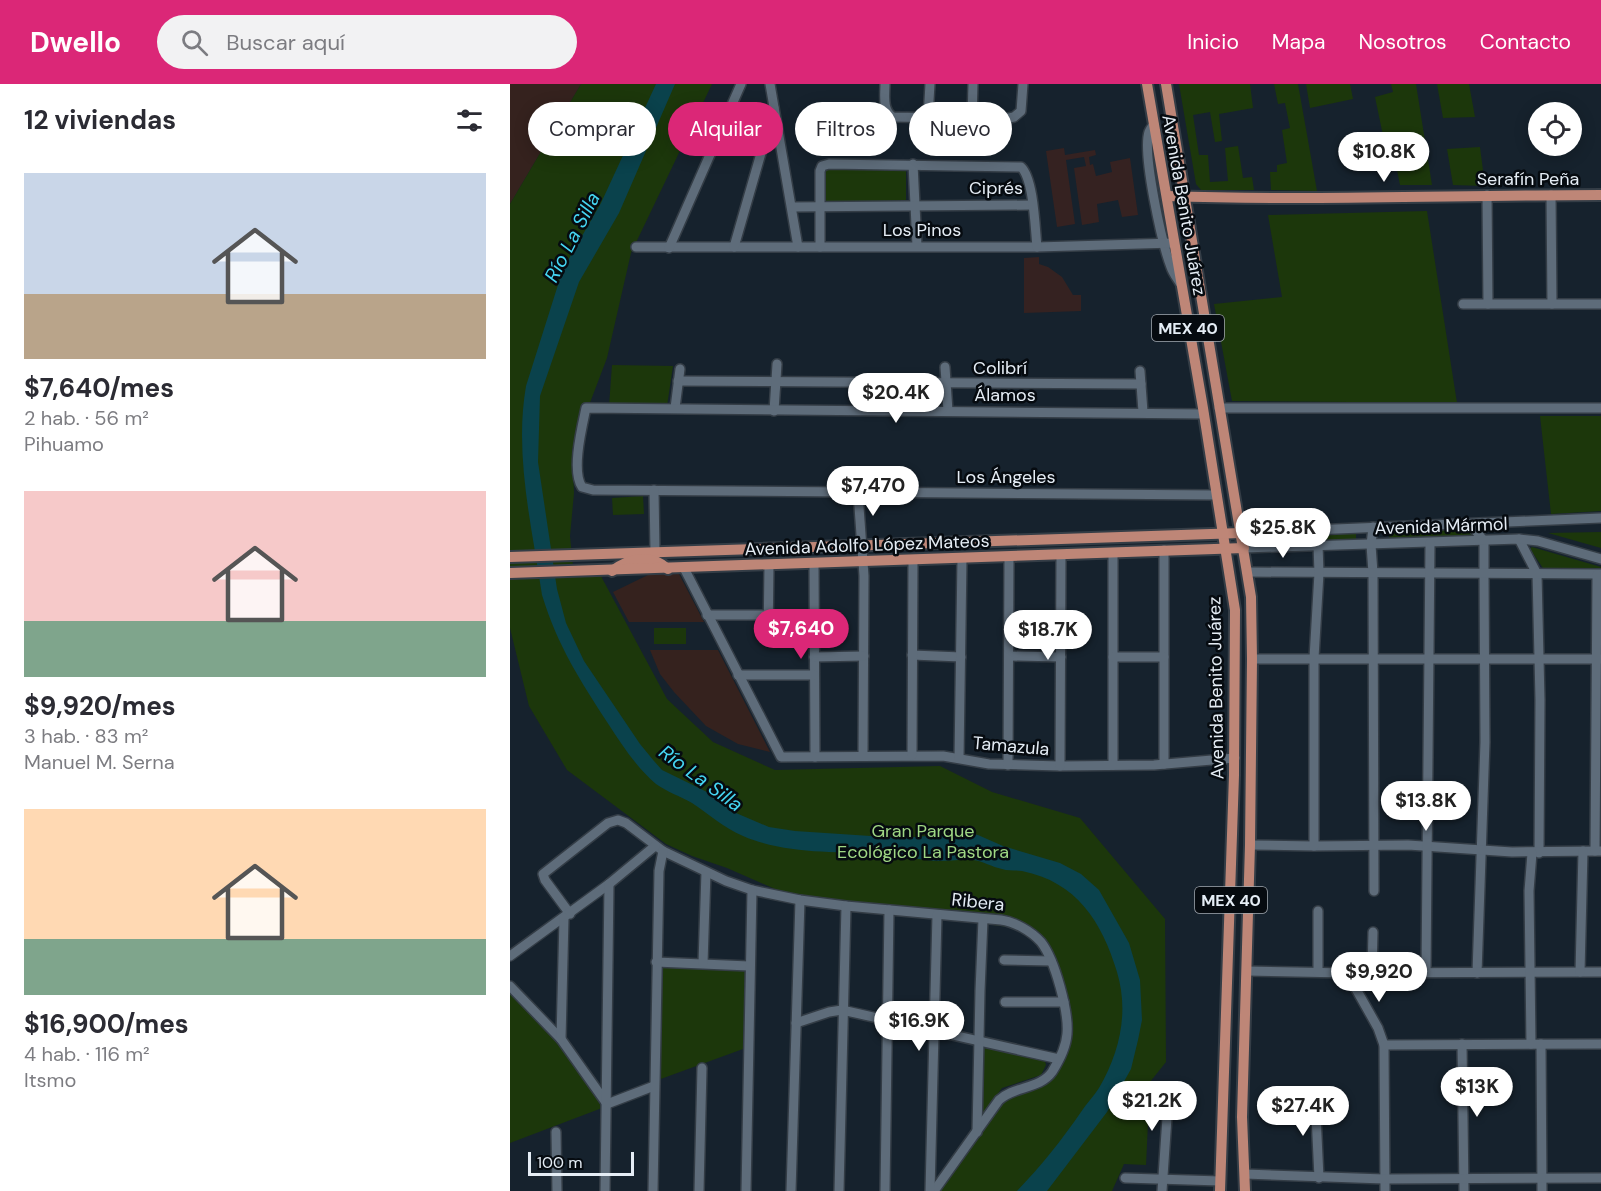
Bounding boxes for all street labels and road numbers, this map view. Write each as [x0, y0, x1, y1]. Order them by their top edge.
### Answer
street label: Avenida Benito Juárez [1156, 113, 1212, 297]
street label: Serafín Peña [1477, 167, 1579, 191]
street label: Ciprés [969, 176, 1023, 200]
street label: Los Pinos [883, 218, 961, 242]
road number: MEX 40 [1152, 315, 1224, 341]
street label: Colibrí [973, 356, 1027, 380]
street label: Álamos [974, 383, 1036, 407]
street label: Los Ángeles [956, 465, 1056, 489]
street label: Avenida Mármol [1374, 512, 1508, 540]
street label: Avenida Adolfo López Mateos [744, 529, 990, 561]
street label: Avenida Benito Juárez [1202, 596, 1230, 780]
street label: Tamazula [972, 731, 1050, 761]
street label: Ribera [950, 887, 1006, 917]
road number: MEX 40 [1195, 887, 1267, 913]

